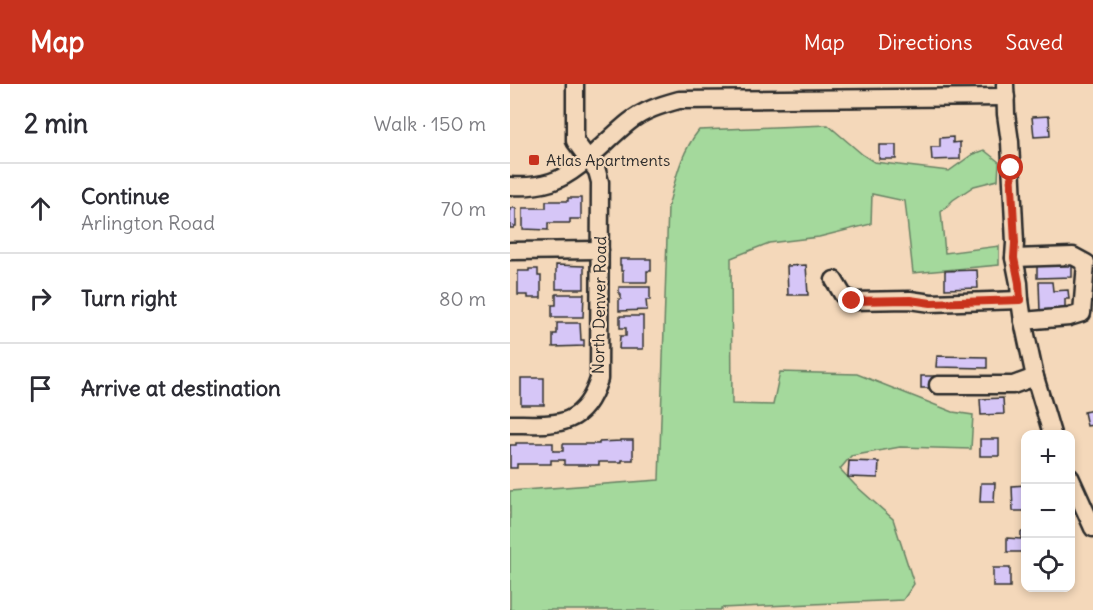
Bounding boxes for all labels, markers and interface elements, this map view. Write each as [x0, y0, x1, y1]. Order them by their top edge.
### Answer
text: Map [30, 24, 84, 60]
text: Map [804, 29, 845, 56]
text: Directions [878, 29, 972, 56]
text: Saved [1005, 29, 1063, 56]
text: 2 min [24, 107, 88, 140]
text: Walk · 150 m [374, 111, 486, 136]
place label: Atlas Apartments [546, 150, 670, 170]
marker: Atlas Apartments [527, 153, 541, 167]
route start [997, 154, 1023, 180]
text: Continue [81, 182, 170, 210]
icon: ahead [24, 192, 57, 225]
text: 70 m [441, 196, 486, 221]
text: Arlington Road [81, 210, 215, 235]
street label: North Denver Road [588, 236, 610, 374]
icon: right [24, 282, 57, 315]
text: Turn right [81, 284, 177, 312]
text: 80 m [439, 286, 486, 311]
route end [838, 287, 864, 313]
icon: arrive [24, 372, 57, 405]
text: Arrive at destination [81, 374, 281, 402]
map controls [1021, 430, 1075, 592]
button: + [1021, 430, 1075, 484]
button: − [1021, 484, 1075, 538]
button: locate [1021, 538, 1075, 592]

